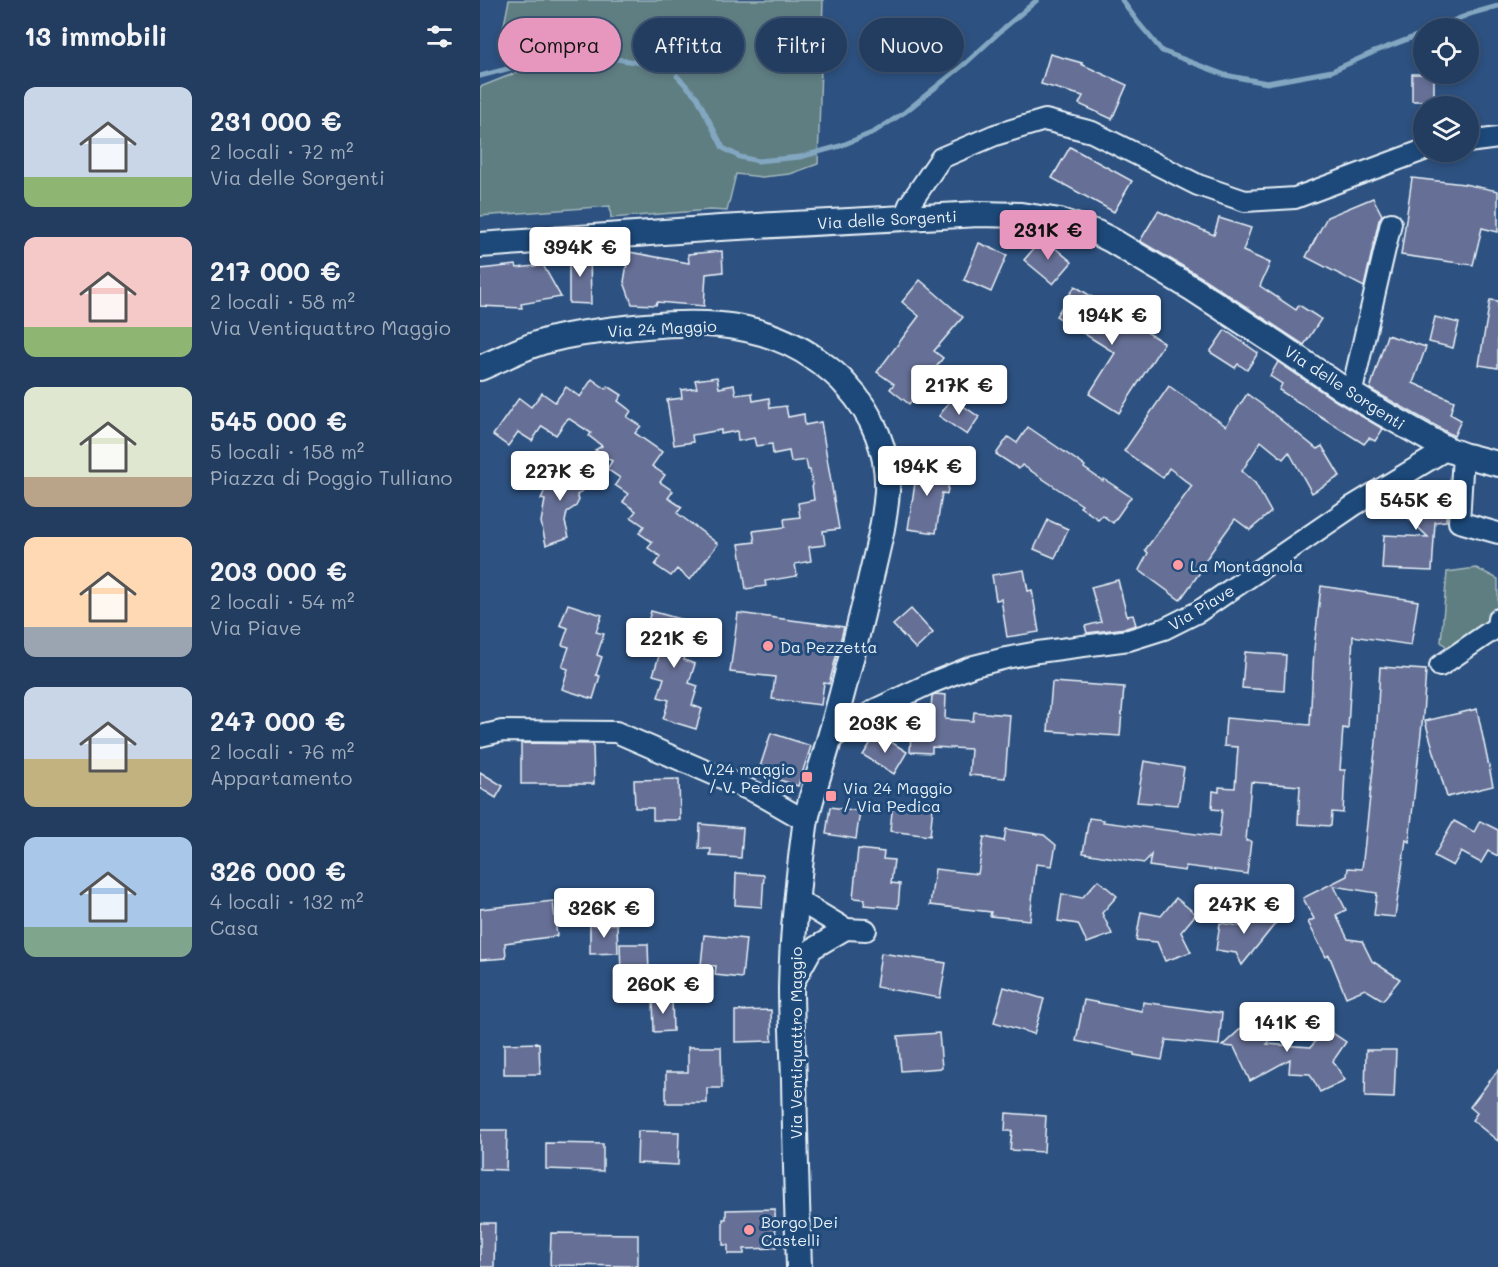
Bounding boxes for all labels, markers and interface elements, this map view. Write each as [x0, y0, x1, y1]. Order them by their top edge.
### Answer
chip: Compra [498, 18, 621, 72]
chip: Affitta [633, 18, 744, 72]
chip: Filtri [756, 18, 847, 72]
chip: Nuovo [859, 18, 964, 72]
map controls [1413, 18, 1479, 162]
button: locate [1413, 18, 1479, 84]
text: 13 immobili [24, 19, 167, 53]
icon: filters [423, 20, 456, 53]
button: layers [1413, 96, 1479, 162]
text: 231 000 € [210, 104, 342, 138]
icon: home [72, 111, 144, 183]
text: 2 locali · 72 m² [210, 138, 353, 164]
text: Via delle Sorgenti [210, 164, 385, 190]
street label: Via delle Sorgenti [817, 205, 957, 233]
pin: 231K € [999, 210, 1097, 261]
text: 231K € [1014, 216, 1082, 242]
pin: 394K € [531, 227, 629, 278]
text: 394K € [543, 233, 617, 259]
text: 217 000 € [210, 254, 341, 288]
icon: home [72, 261, 144, 333]
text: 2 locali · 58 m² [210, 288, 355, 314]
pin: 194K € [1063, 295, 1161, 346]
text: 194K € [1077, 301, 1147, 327]
text: Via Ventiquattro Maggio [210, 314, 451, 340]
street label: Via 24 Maggio [607, 315, 717, 341]
street label: Via delle Sorgenti [1281, 340, 1409, 434]
pin: 217K € [910, 365, 1008, 416]
text: 217K € [925, 371, 993, 397]
text: 545 000 € [210, 404, 347, 438]
icon: home [72, 411, 144, 483]
text: 5 locali · 158 m² [210, 438, 364, 464]
pin: 194K € [878, 446, 976, 497]
pin: 227K € [511, 451, 609, 502]
text: 194K € [892, 452, 962, 478]
text: 227K € [525, 457, 595, 483]
text: Piazza di Poggio Tulliano [210, 464, 452, 490]
pin: 545K € [1367, 480, 1465, 531]
text: 545K € [1380, 486, 1452, 512]
text: 203 000 € [210, 554, 347, 588]
place label: La Montagnola [1190, 555, 1303, 576]
marker: La Montagnola [1171, 558, 1185, 572]
icon: home [72, 561, 144, 633]
street label: Via Piave [1164, 579, 1238, 635]
text: 2 locali · 54 m² [210, 588, 355, 614]
text: Via Piave [210, 614, 302, 640]
pin: 221K € [625, 618, 723, 669]
text: 221K € [640, 624, 708, 650]
place label: Da Pezzetta [780, 636, 878, 657]
marker: Da Pezzetta [761, 639, 775, 653]
pin: 203K € [836, 703, 934, 754]
text: 247 000 € [210, 704, 345, 738]
text: 203K € [849, 709, 921, 735]
icon: home [72, 711, 144, 783]
text: 2 locali · 76 m² [210, 738, 354, 764]
place label: V.24 maggio / V. Pedica [702, 758, 795, 797]
text: Appartamento [210, 764, 352, 790]
marker: V.24 maggio / V. Pedica [800, 770, 814, 784]
place label: Via 24 Maggio / Via Pedica [843, 777, 952, 816]
marker: Via 24 Maggio / Via Pedica [824, 789, 838, 803]
text: 326 000 € [210, 854, 346, 888]
icon: home [72, 861, 144, 933]
pin: 247K € [1195, 884, 1293, 935]
text: 4 locali · 132 m² [210, 888, 364, 914]
pin: 326K € [555, 888, 653, 939]
text: 247K € [1208, 890, 1280, 916]
text: 326K € [568, 894, 640, 920]
text: Casa [210, 914, 259, 940]
street label: Via Ventiquattro Maggio [785, 947, 806, 1139]
pin: 260K € [614, 964, 712, 1015]
text: 260K € [627, 970, 699, 996]
pin: 141K € [1238, 1002, 1336, 1053]
text: 141K € [1254, 1008, 1320, 1034]
place label: Borgo Dei Castelli [761, 1211, 838, 1250]
marker: Borgo Dei Castelli [742, 1223, 756, 1237]

